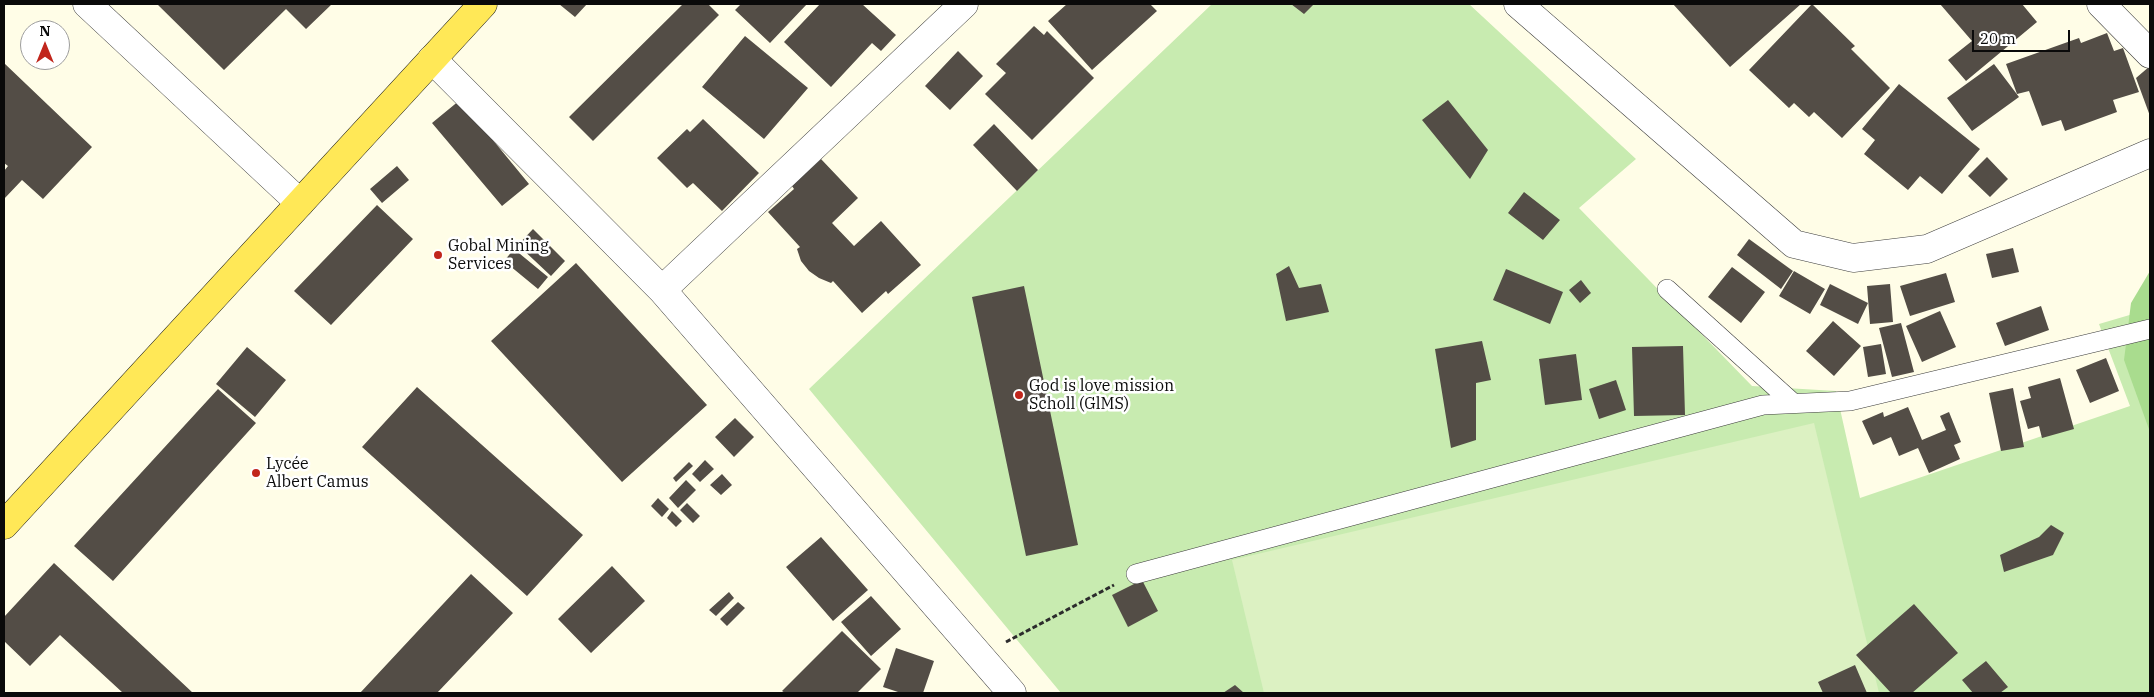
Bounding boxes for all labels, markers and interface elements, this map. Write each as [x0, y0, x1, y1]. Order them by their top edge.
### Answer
north arrow [20, 20, 70, 70]
scale bar [1974, 20, 2072, 52]
text: N [39, 22, 51, 40]
text: 20 m [1980, 29, 2016, 48]
place label: Gobal Mining Services [448, 236, 549, 274]
marker: Gobal Mining Services [432, 249, 444, 261]
place label: God is love mission Scholl (GlMS) [1029, 376, 1174, 414]
marker: God is love mission Scholl (GlMS) [1013, 389, 1025, 401]
place label: Lycée Albert Camus [266, 454, 368, 492]
marker: Lycée Albert Camus [250, 467, 262, 479]

